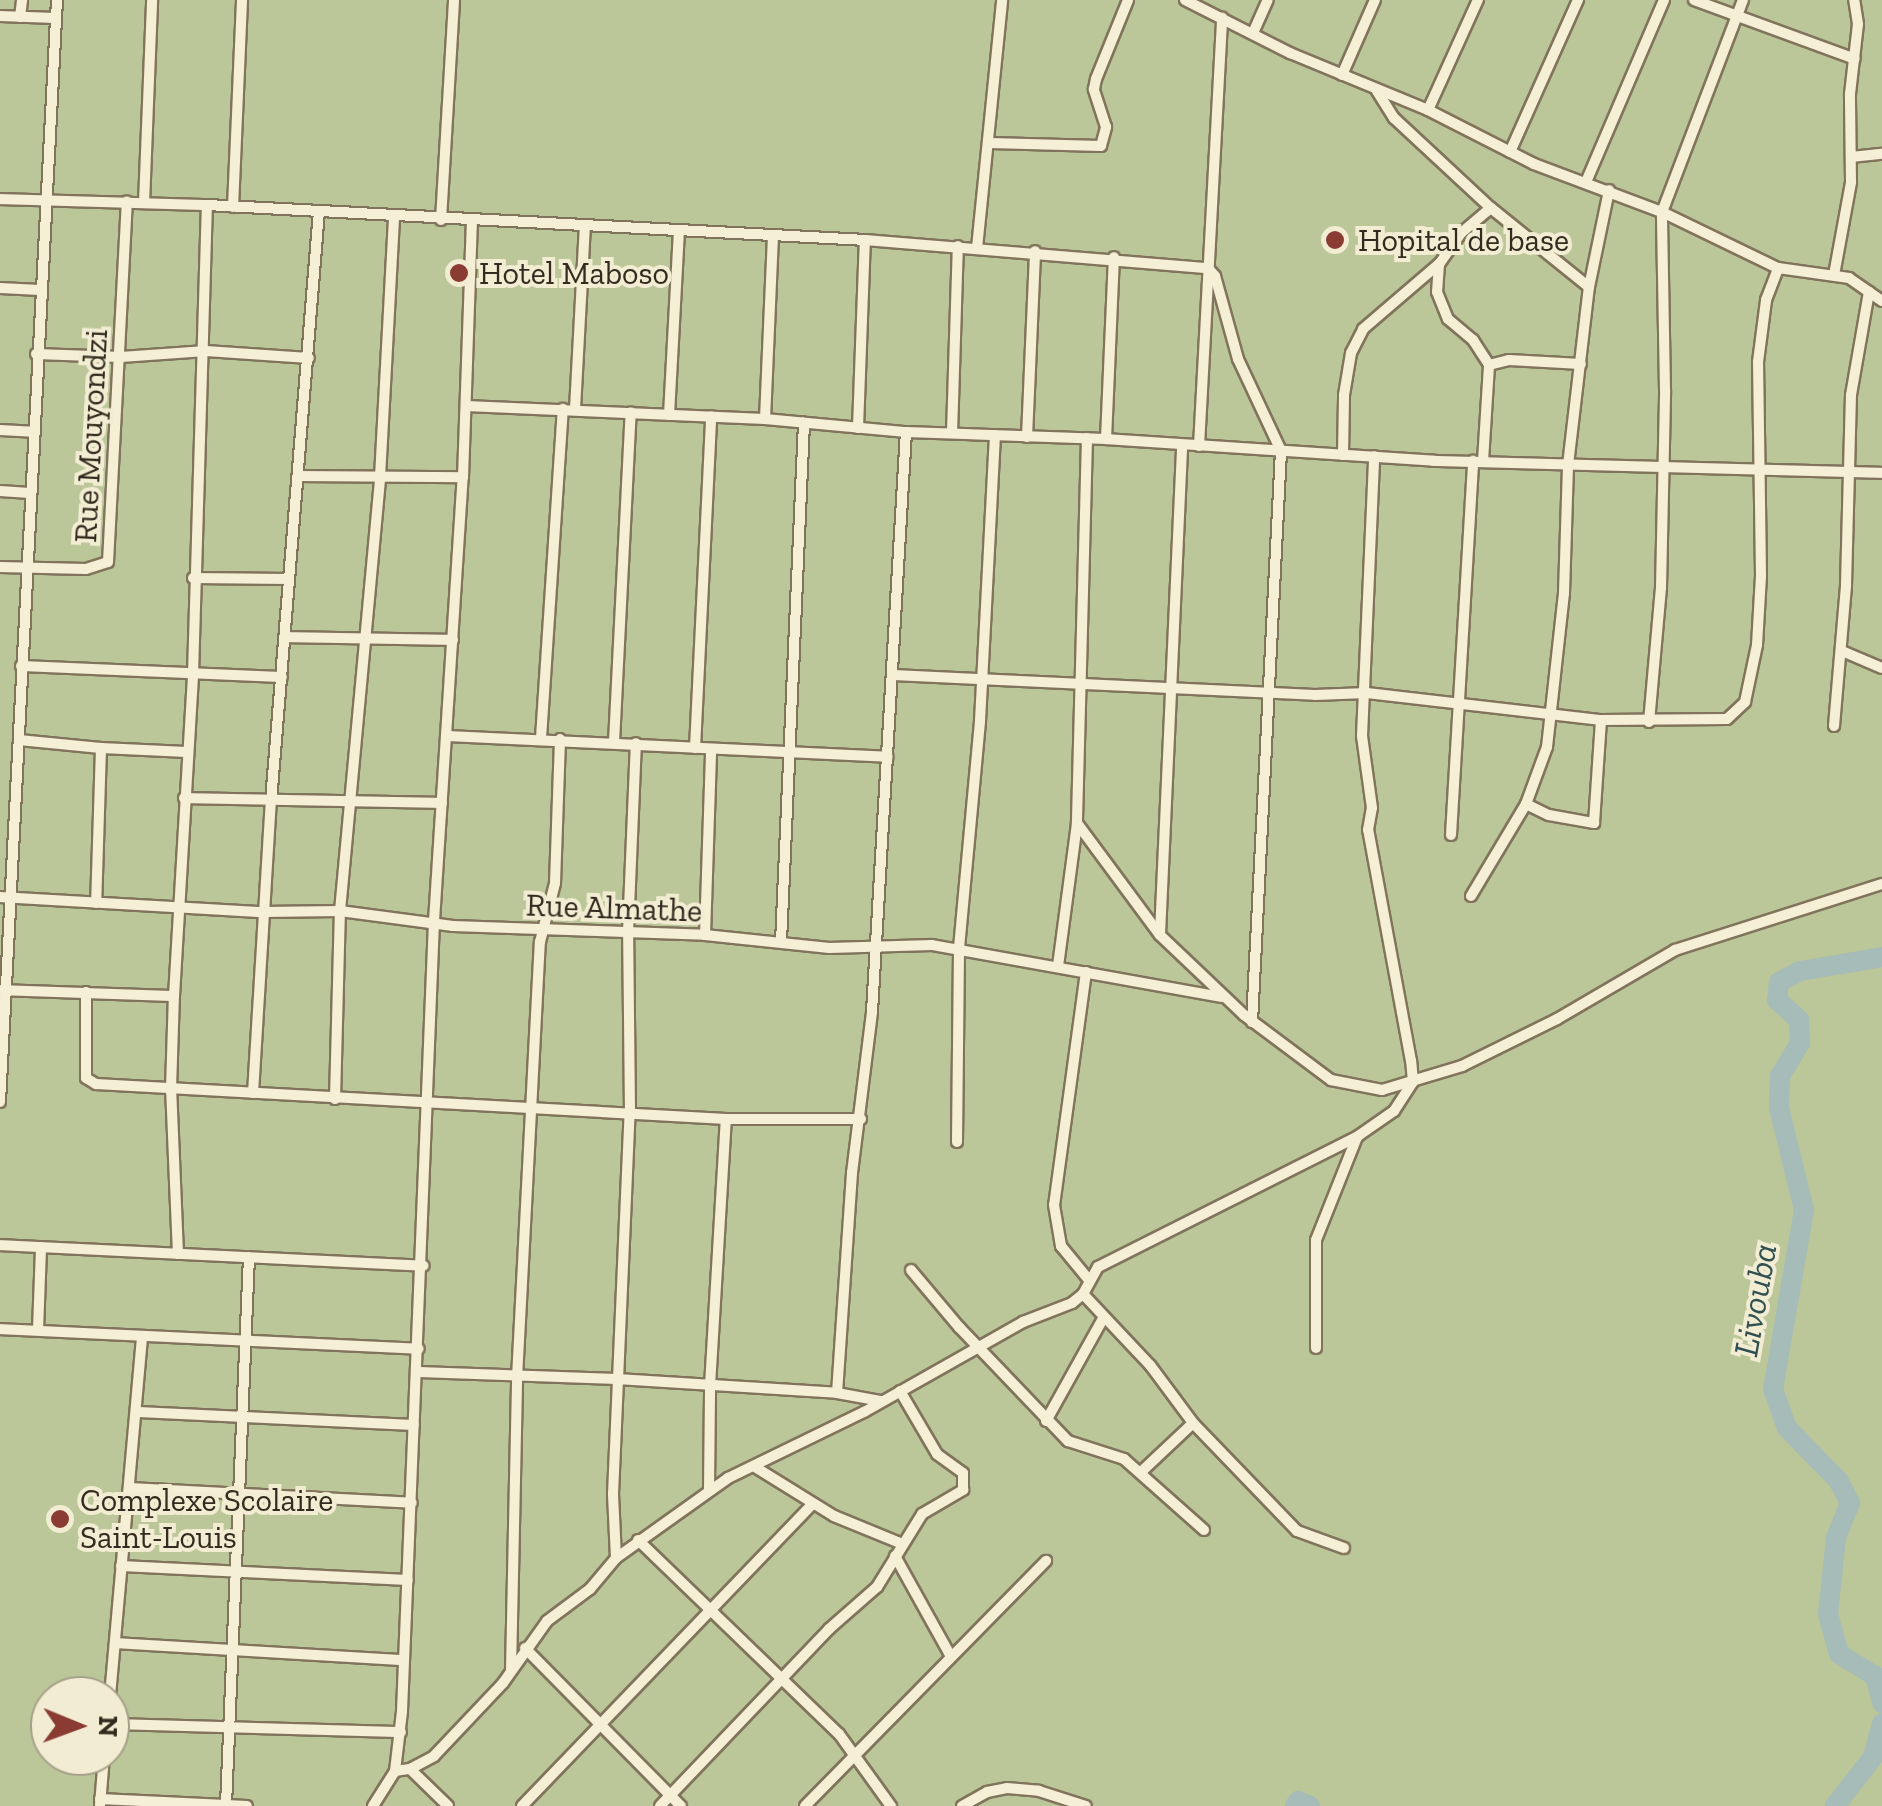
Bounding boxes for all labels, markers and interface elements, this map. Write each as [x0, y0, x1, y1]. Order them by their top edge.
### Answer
place label: Hopital de base [1358, 221, 1569, 259]
marker: Hopital de base [1322, 227, 1348, 253]
place label: Hotel Maboso [479, 254, 669, 292]
marker: Hotel Maboso [448, 262, 470, 284]
street label: Rue Mouyondzi [66, 328, 116, 544]
street label: Rue Almathe [525, 886, 703, 930]
water label: Livouba [1724, 1240, 1786, 1360]
place label: Complexe Scolaire Saint-Louis [80, 1482, 333, 1557]
marker: Complexe Scolaire Saint-Louis [49, 1508, 71, 1530]
north arrow [30, 1676, 130, 1776]
text: N [92, 1716, 125, 1737]

